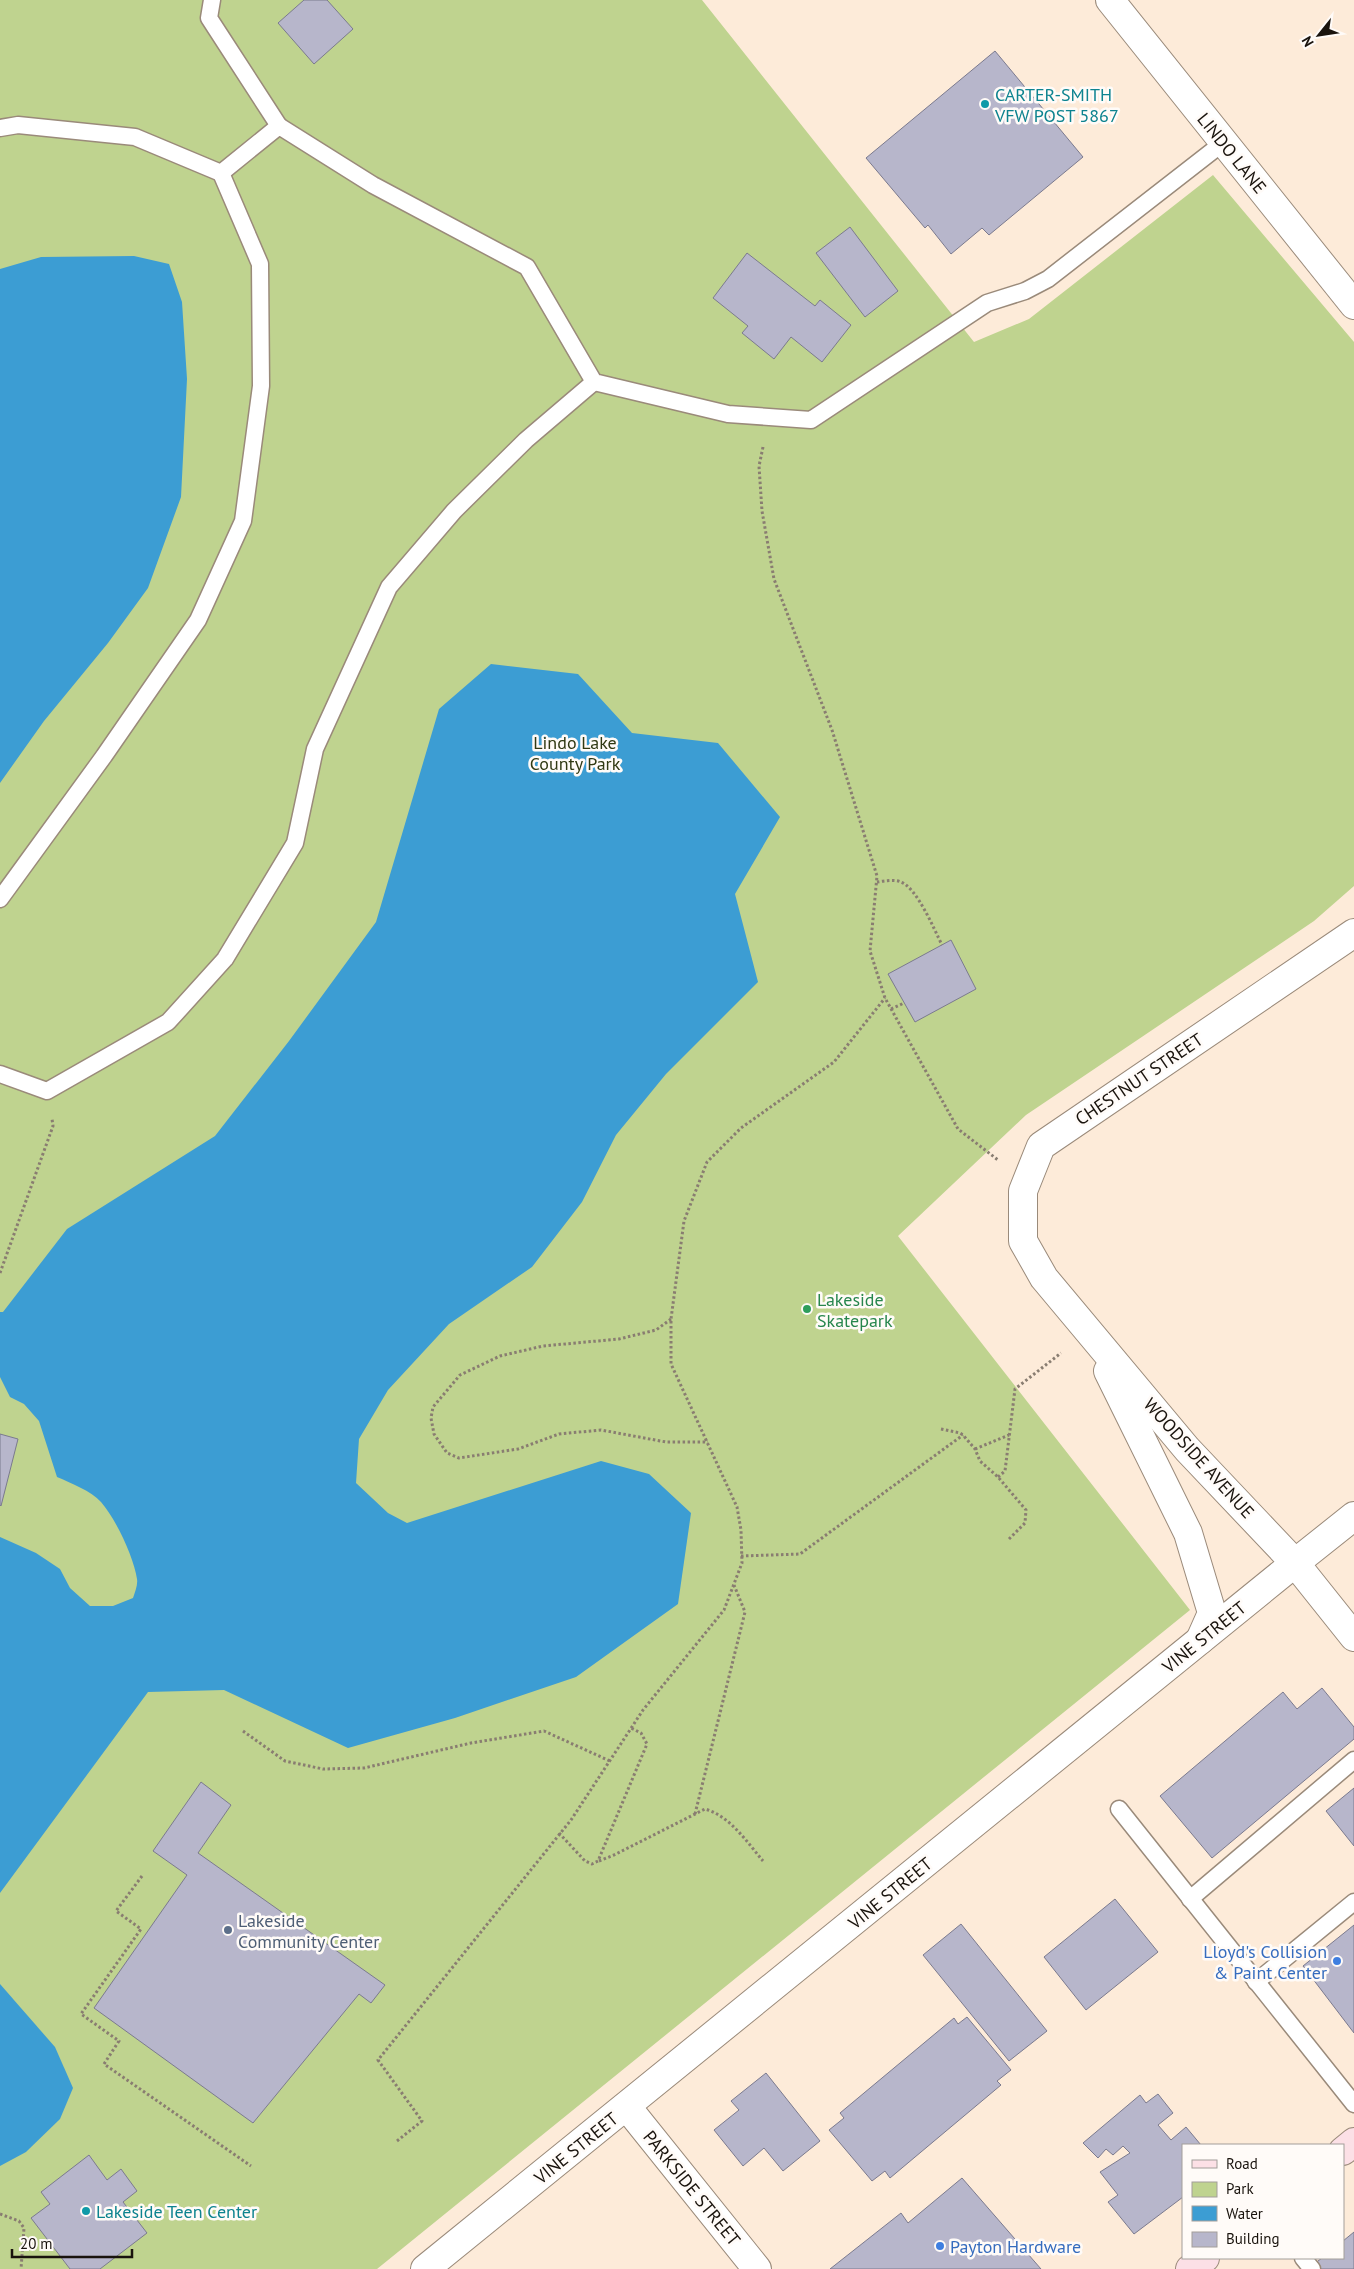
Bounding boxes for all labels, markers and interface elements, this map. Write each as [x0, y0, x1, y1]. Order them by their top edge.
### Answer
north arrow [1294, 10, 1344, 60]
text: N [1298, 33, 1318, 50]
place label: CARTER-SMITH VFW POST 5867 [994, 83, 1119, 127]
marker: CARTER-SMITH VFW POST 5867 [979, 98, 991, 110]
street label: LINDO LANE [1192, 108, 1272, 198]
park label: Lindo Lake County Park [530, 731, 621, 775]
street label: CHESTNUT STREET [1071, 1028, 1207, 1130]
place label: Lakeside Skatepark [817, 1288, 893, 1332]
marker: Lakeside Skatepark [801, 1303, 813, 1315]
street label: WOODSIDE AVENUE [1139, 1393, 1259, 1523]
street label: VINE STREET [1157, 1596, 1251, 1679]
street label: VINE STREET [843, 1852, 937, 1935]
place label: Lakeside Community Center [238, 1909, 379, 1953]
marker: Lakeside Community Center [222, 1924, 234, 1936]
place label: Lloyd's Collision & Paint Center [1203, 1940, 1327, 1984]
marker: Lloyd's Collision & Paint Center [1331, 1955, 1343, 1967]
street label: VINE STREET [529, 2107, 623, 2190]
street label: PARKSIDE STREET [638, 2126, 746, 2250]
legend [1182, 2144, 1344, 2259]
text: Road [1226, 2154, 1258, 2173]
text: Park [1226, 2179, 1254, 2198]
place label: Lakeside Teen Center [96, 2200, 257, 2223]
text: Water [1226, 2204, 1263, 2223]
marker: Lakeside Teen Center [80, 2205, 92, 2217]
scale bar [12, 2226, 132, 2258]
text: Building [1226, 2229, 1280, 2248]
text: 20 m [20, 2234, 53, 2253]
place label: Payton Hardware [950, 2235, 1081, 2258]
marker: Payton Hardware [934, 2240, 946, 2252]

